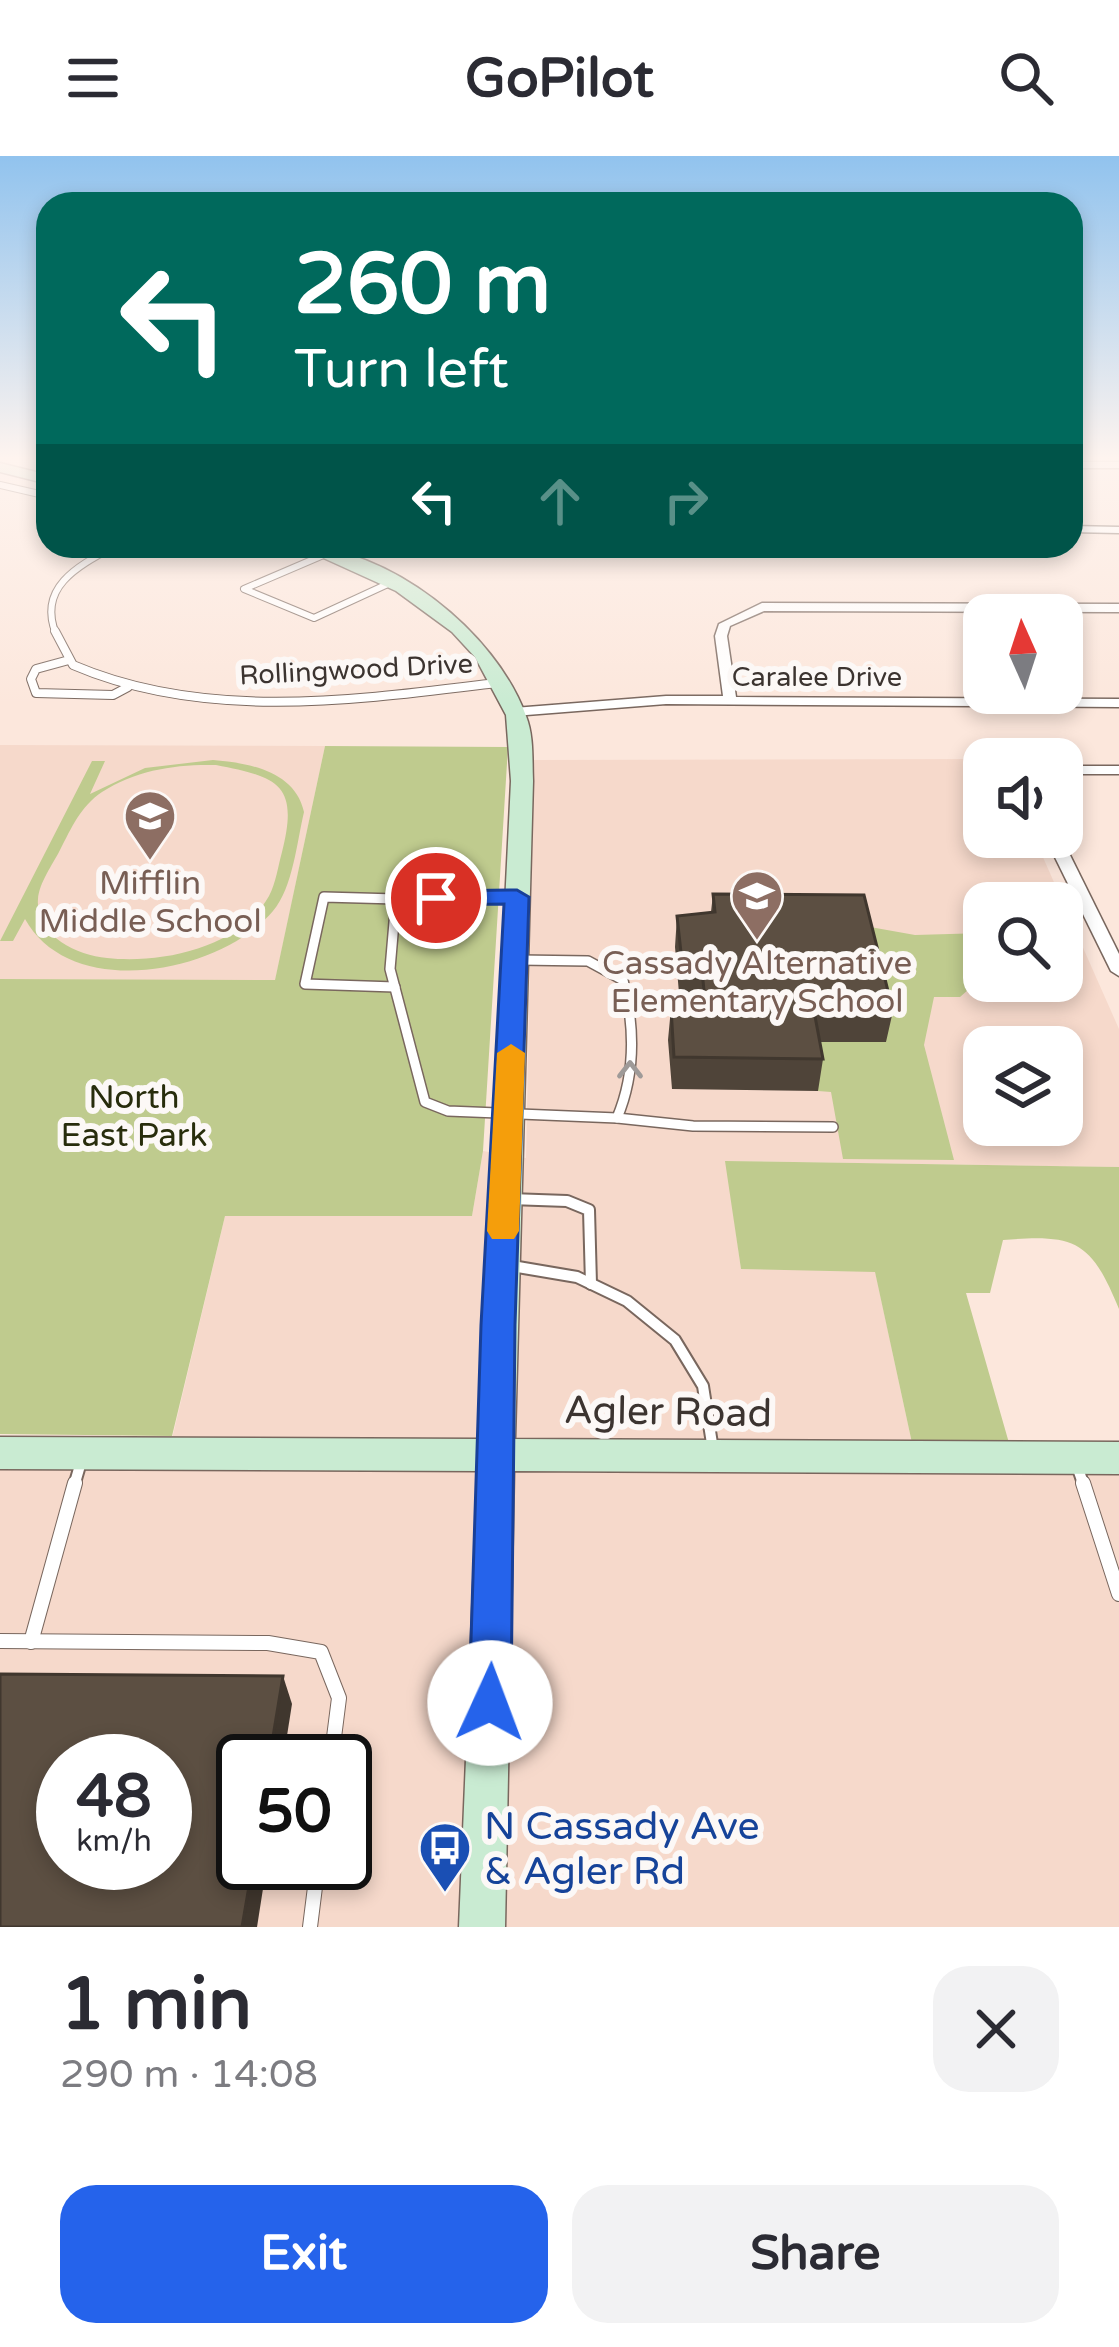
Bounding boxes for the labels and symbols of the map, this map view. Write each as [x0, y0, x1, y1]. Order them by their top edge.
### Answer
north arrow [963, 594, 1083, 714]
street label: Rollingwood Drive [238, 647, 474, 693]
street label: Caralee Drive [732, 661, 902, 694]
school or university icon: Mifflin Middle School [122, 788, 178, 862]
pin [385, 847, 487, 949]
place label: Mifflin Middle School [38, 864, 262, 941]
school or university icon: Cassady Alternative Elementary School [729, 868, 785, 942]
place label: Cassady Alternative Elementary School [602, 944, 912, 1021]
one-way arrow [617, 1060, 643, 1078]
park label: North East Park [61, 1078, 207, 1155]
street label: Agler Road [564, 1387, 772, 1437]
position arrow [427, 1640, 553, 1766]
speed limit sign: 50 [216, 1734, 372, 1890]
place label: N Cassady Ave & Agler Rd [484, 1803, 760, 1895]
bus stop icon: N Cassady Ave & Agler Rd [417, 1820, 473, 1894]

